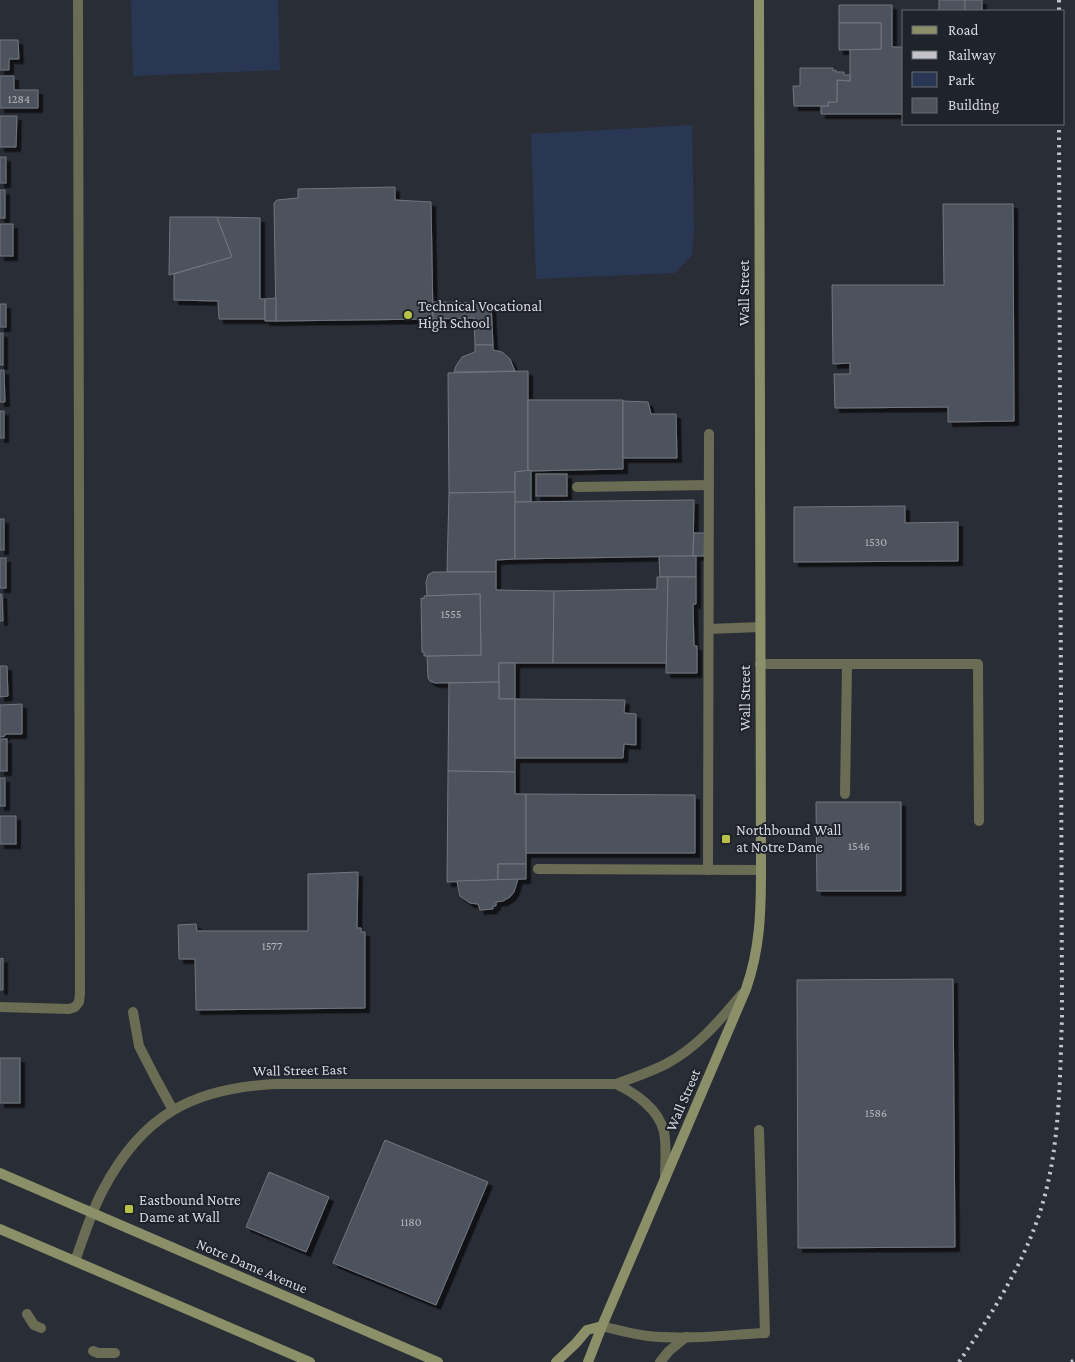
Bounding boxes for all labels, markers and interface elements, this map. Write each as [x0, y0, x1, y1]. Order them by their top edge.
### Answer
legend [902, 10, 1065, 125]
text: Road [948, 22, 979, 38]
text: Railway [948, 47, 996, 64]
text: Park [948, 72, 975, 88]
house number: 1284 [8, 92, 30, 106]
text: Building [948, 97, 999, 114]
street label: Wall Street [736, 259, 752, 326]
place label: Technical Vocational High School [418, 298, 542, 332]
marker: Technical Vocational High School [402, 309, 414, 321]
house number: 1530 [865, 535, 887, 549]
house number: 1555 [441, 607, 461, 621]
street label: Wall Street [737, 664, 753, 731]
place label: Northbound Wall at Notre Dame [736, 822, 841, 855]
marker: Northbound Wall at Notre Dame [720, 833, 732, 845]
house number: 1546 [848, 839, 870, 853]
house number: 1577 [262, 939, 283, 953]
street label: Wall Street East [253, 1061, 348, 1079]
street label: Wall Street [663, 1066, 704, 1133]
house number: 1586 [865, 1106, 887, 1120]
place label: Eastbound Notre Dame at Wall [139, 1192, 241, 1225]
marker: Eastbound Notre Dame at Wall [123, 1203, 135, 1215]
house number: 1180 [400, 1215, 422, 1229]
street label: Notre Dame Avenue [194, 1235, 310, 1297]

